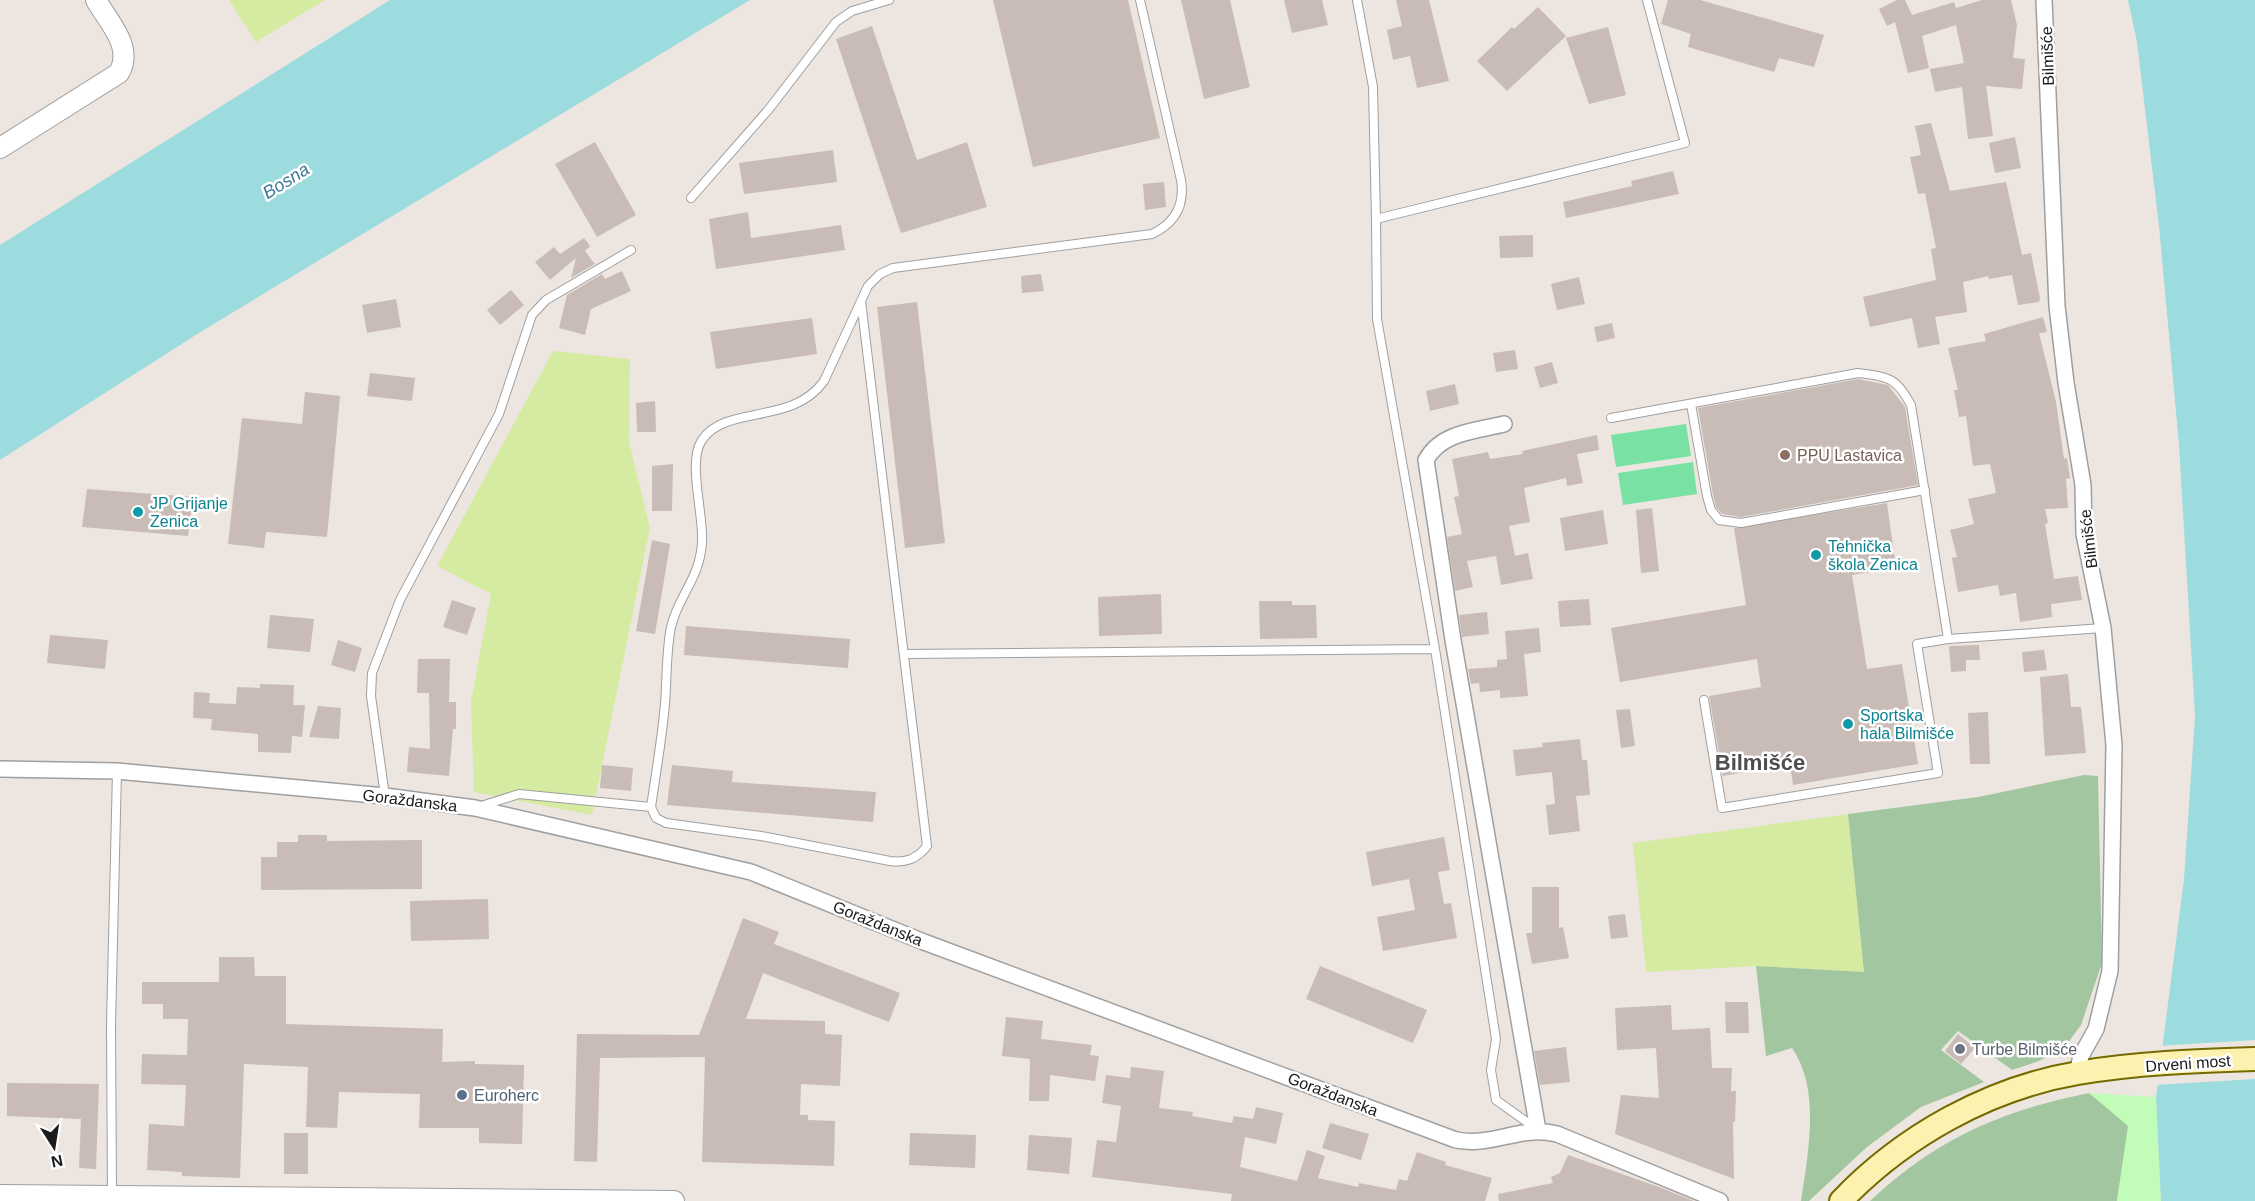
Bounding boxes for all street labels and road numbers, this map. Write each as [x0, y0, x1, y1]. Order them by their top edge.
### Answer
street label: Bilmišće [2038, 26, 2057, 86]
street label: Bilmišće [2076, 508, 2101, 570]
street label: Goraždanska [362, 786, 458, 815]
street label: Goraždanska [831, 898, 925, 949]
street label: Drveni most [2145, 1052, 2232, 1075]
street label: Goraždanska [1285, 1069, 1380, 1119]

